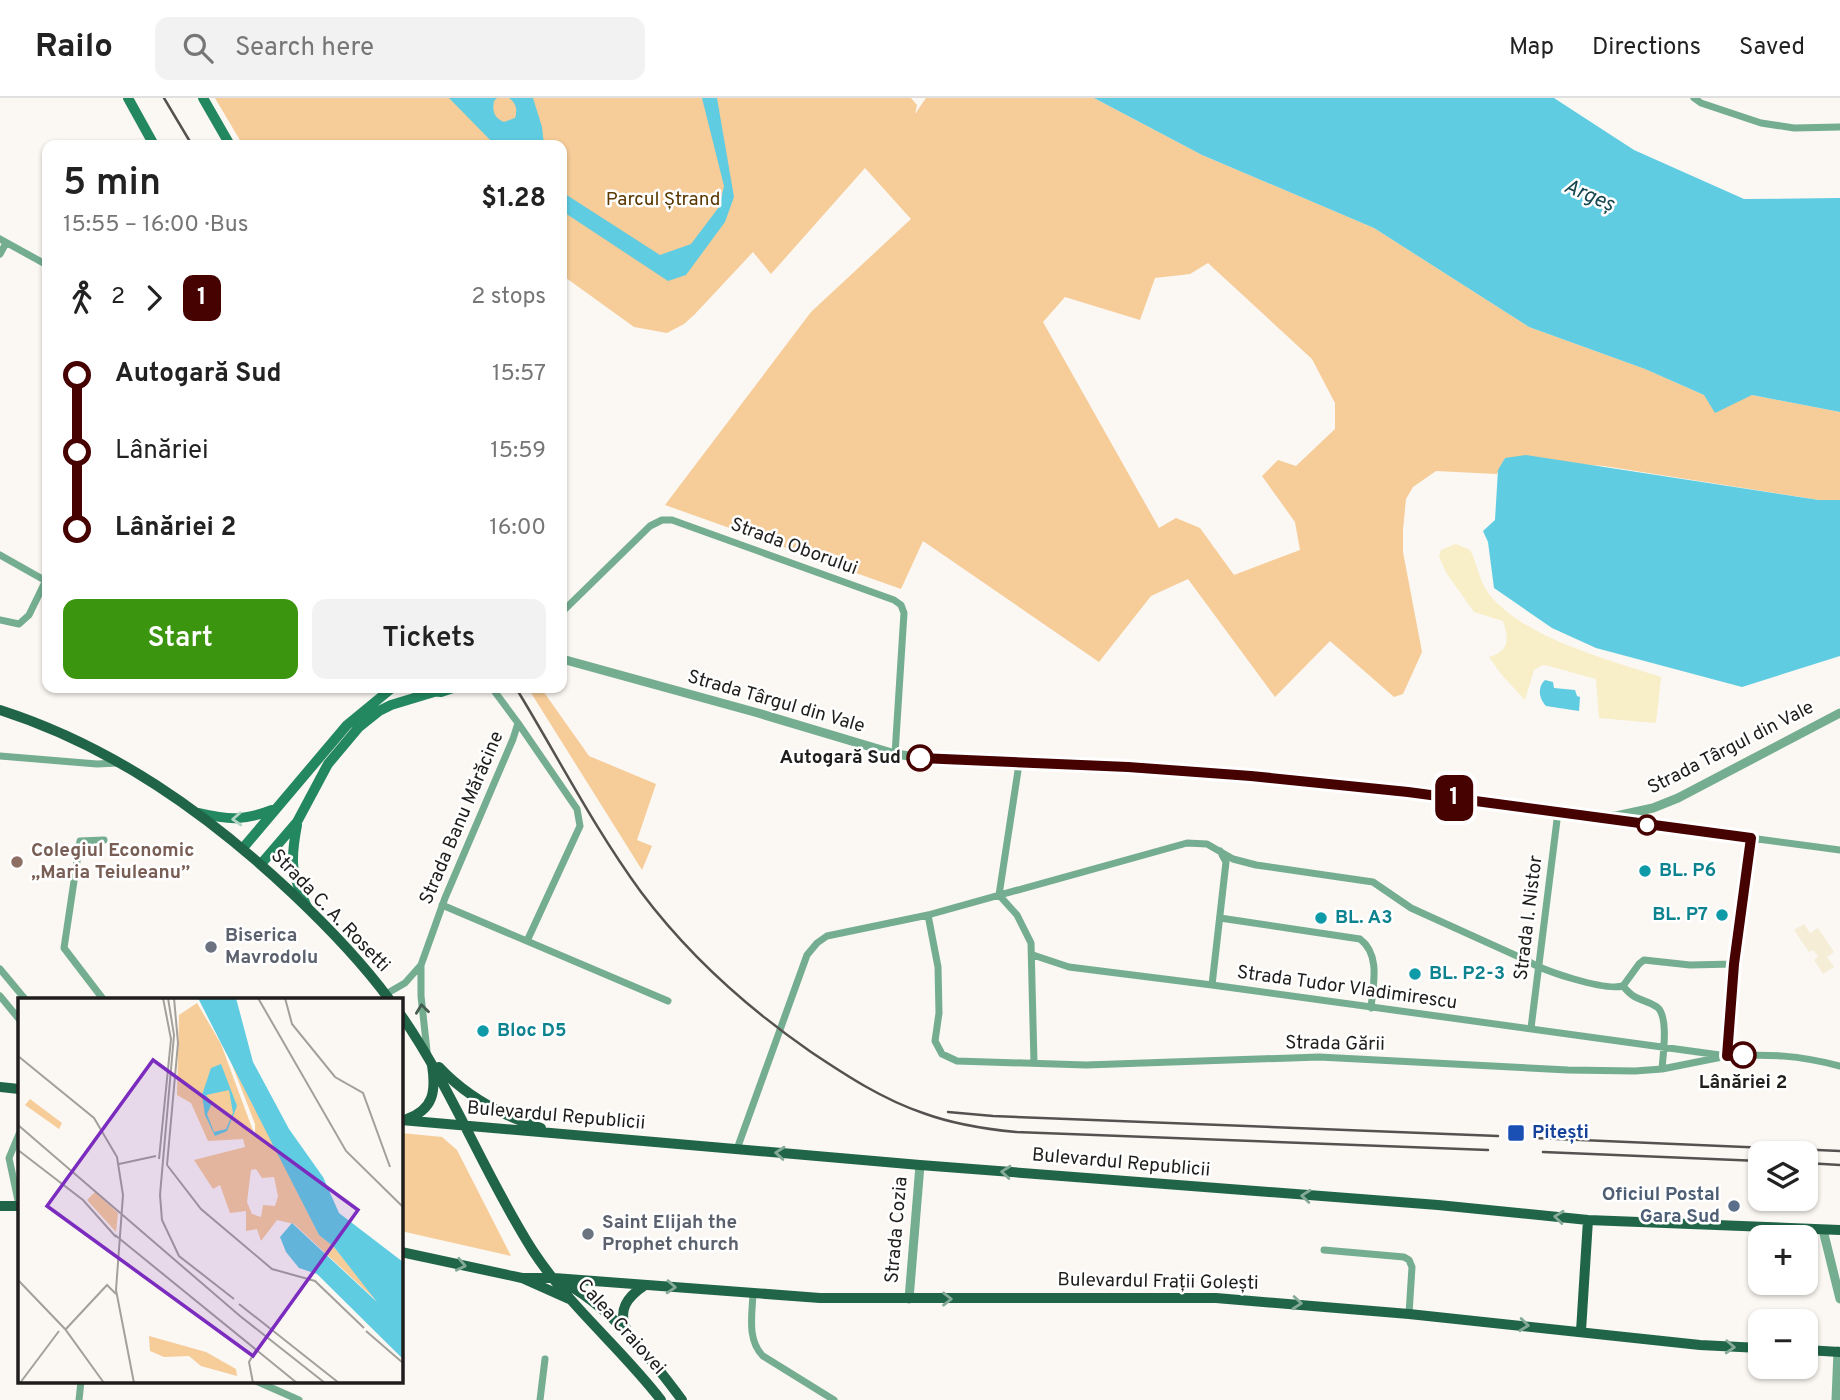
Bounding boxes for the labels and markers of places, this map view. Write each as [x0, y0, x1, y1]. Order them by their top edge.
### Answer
marker: Autogară Sud [907, 745, 933, 771]
place label: Autogară Sud [779, 746, 901, 770]
unlabelled marker [1637, 815, 1657, 835]
place label: Colegiul Economic „Maria Teiuleanu” [31, 839, 194, 885]
marker: Colegiul Economic „Maria Teiuleanu” [9, 854, 25, 870]
place label: BL. P6 [1659, 859, 1716, 883]
marker: BL. P6 [1637, 863, 1653, 879]
place label: BL. P7 [1652, 903, 1708, 927]
place label: BL. A3 [1335, 906, 1393, 930]
marker: BL. P7 [1714, 907, 1730, 923]
marker: BL. A3 [1313, 910, 1329, 926]
place label: Biserica Mavrodolu [225, 924, 318, 970]
marker: Biserica Mavrodolu [203, 939, 219, 955]
place label: BL. P2-3 [1429, 962, 1505, 986]
marker: BL. P2-3 [1407, 966, 1423, 982]
place label: Bloc D5 [497, 1019, 567, 1043]
marker: Bloc D5 [475, 1023, 491, 1039]
marker: Lânăriei 2 [1730, 1042, 1756, 1068]
place label: Lânăriei 2 [1699, 1071, 1787, 1095]
place label: Pitești [1532, 1121, 1589, 1145]
marker: Pitești [1506, 1123, 1526, 1143]
place label: Oficiul Postal Gara Sud [1602, 1183, 1720, 1229]
marker: Oficiul Postal Gara Sud [1726, 1198, 1742, 1214]
place label: Saint Elijah the Prophet church [602, 1211, 739, 1257]
marker: Saint Elijah the Prophet church [580, 1226, 596, 1242]

